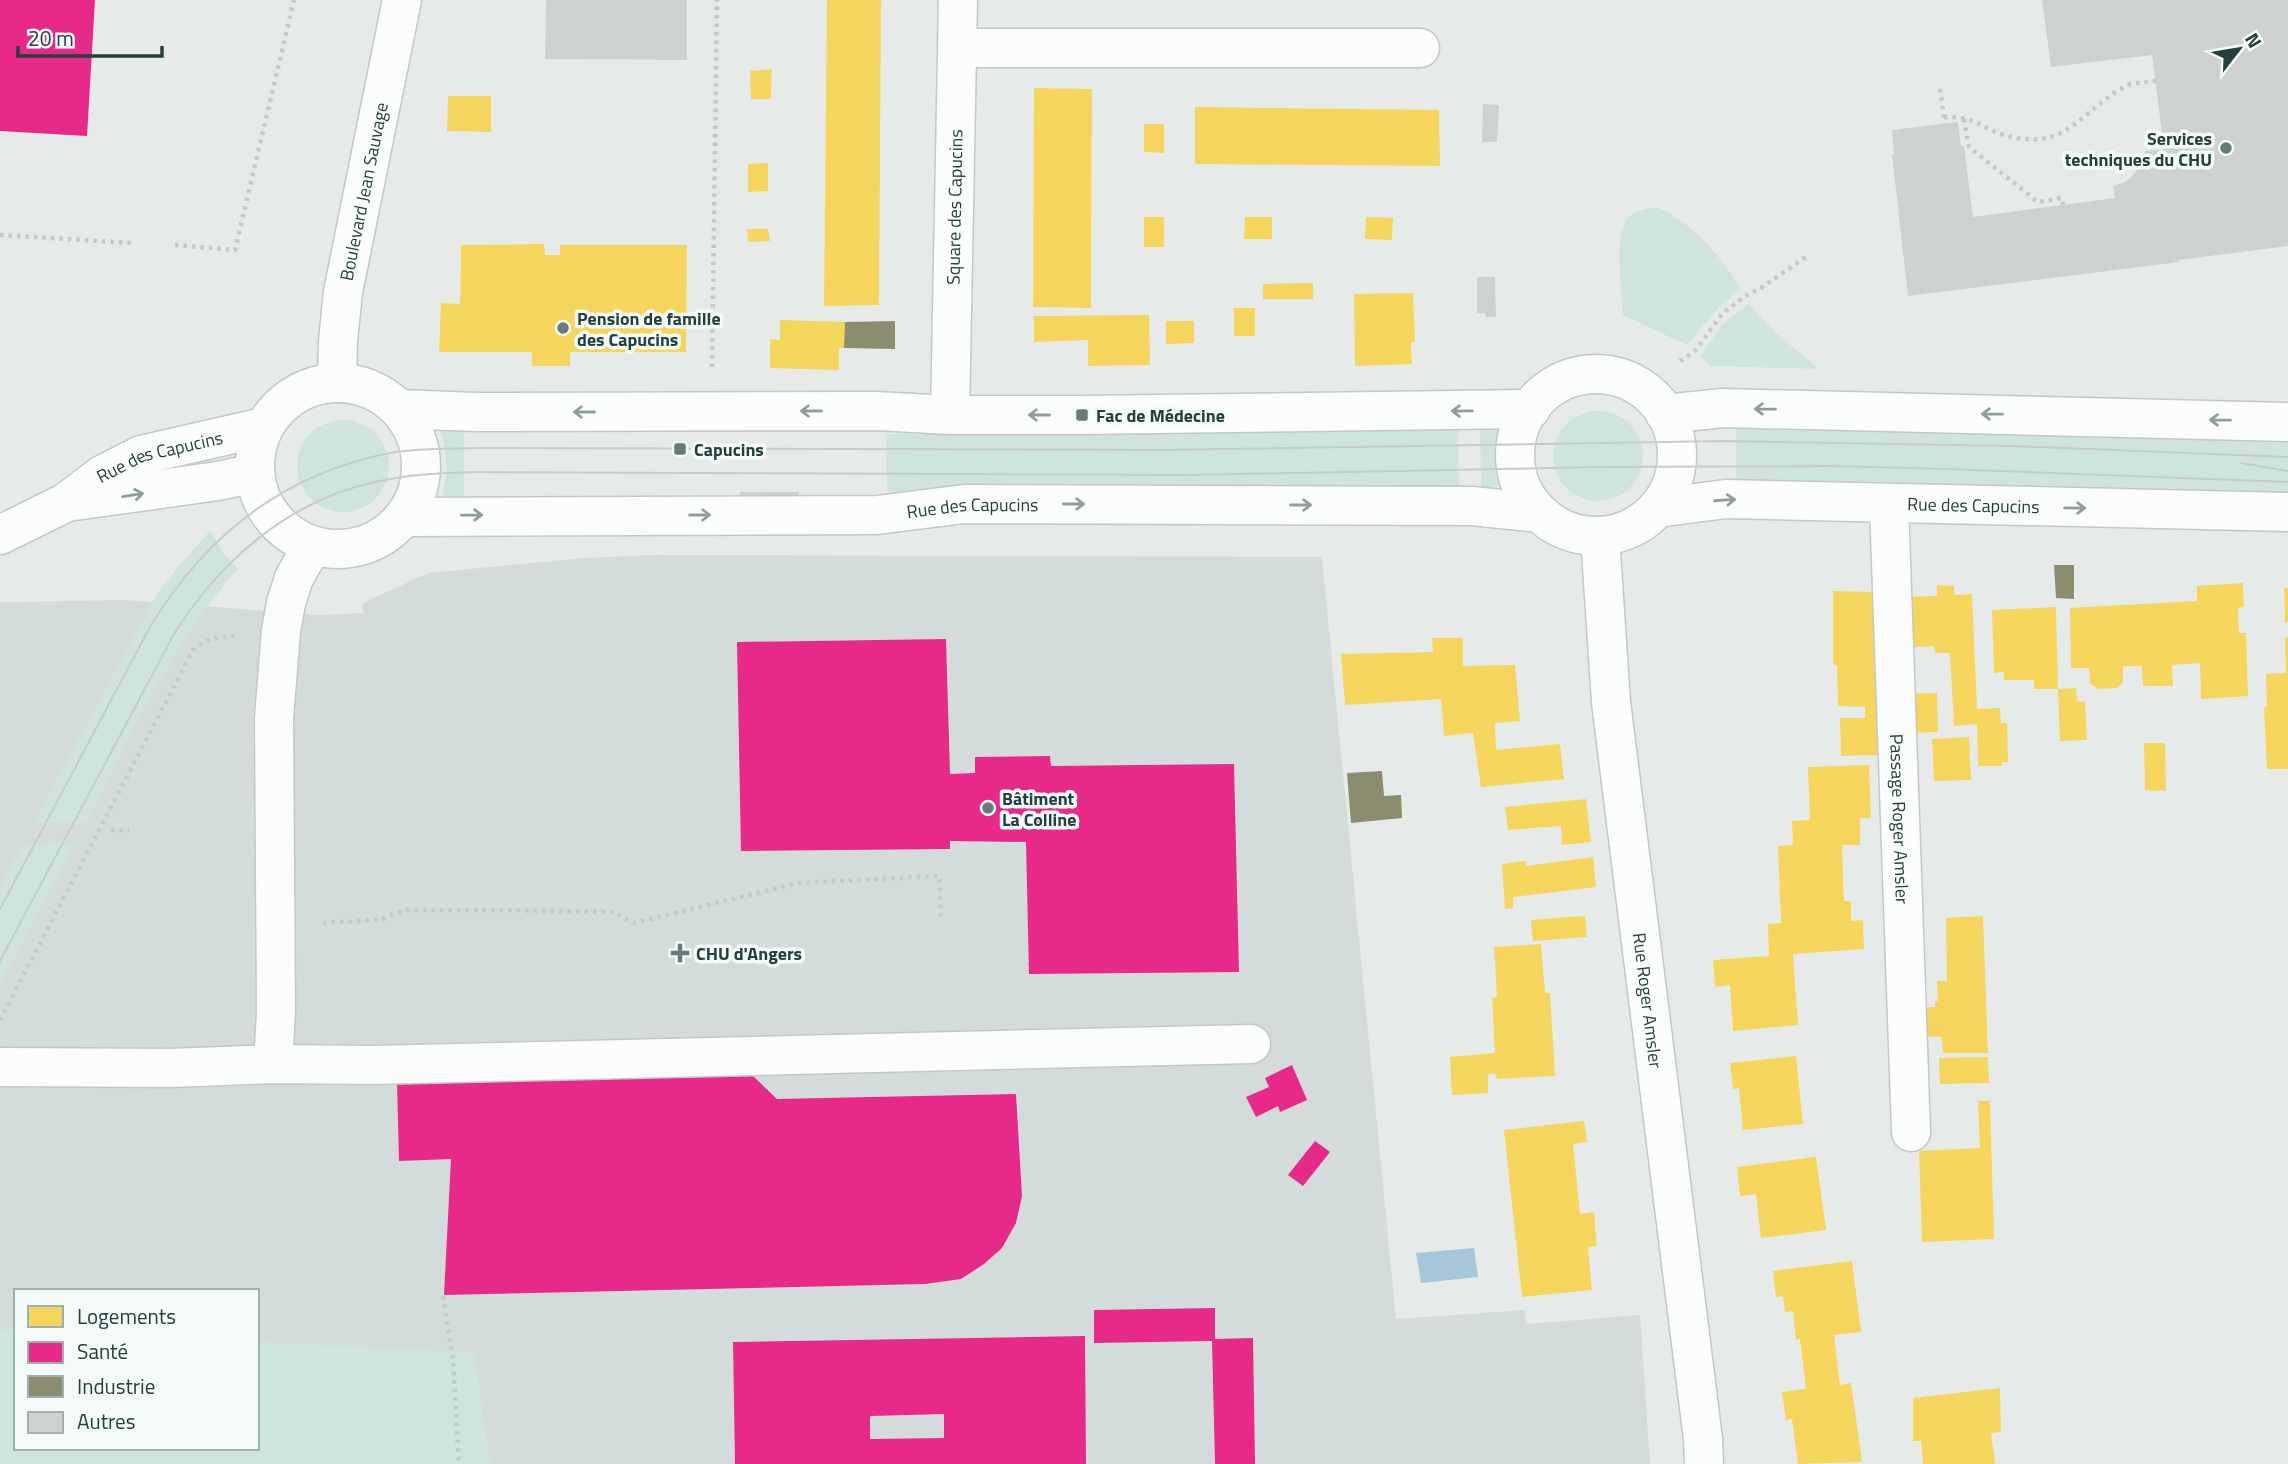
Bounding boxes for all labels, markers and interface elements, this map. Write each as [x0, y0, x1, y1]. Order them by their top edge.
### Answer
scale bar [18, 14, 161, 58]
north arrow [2204, 14, 2274, 84]
text: 20 m [28, 22, 74, 54]
text: N [2238, 27, 2270, 53]
street label: Boulevard Jean Sauvage [332, 100, 395, 283]
place label: Services techniques du CHU [2065, 125, 2212, 173]
street label: Square des Capucins [939, 129, 969, 285]
marker: Services techniques du CHU [2218, 140, 2234, 156]
place label: Pension de famille des Capucins [577, 305, 721, 353]
marker: Pension de famille des Capucins [555, 320, 571, 336]
place label: Fac de Médecine [1096, 402, 1225, 429]
one-way arrow [1754, 402, 1777, 415]
one-way arrow [800, 404, 823, 418]
one-way arrow [1451, 404, 1474, 418]
one-way arrow [573, 405, 596, 419]
marker: Fac de Médecine [1074, 407, 1090, 423]
one-way arrow [1028, 408, 1051, 422]
one-way arrow [1981, 408, 2004, 421]
one-way arrow [2209, 413, 2232, 427]
street label: Rue des Capucins [91, 423, 225, 489]
place label: Capucins [694, 436, 764, 463]
marker: Capucins [672, 441, 688, 457]
one-way arrow [121, 488, 144, 501]
street label: Rue des Capucins [905, 490, 1039, 525]
street label: Rue des Capucins [1907, 490, 2040, 520]
one-way arrow [1713, 493, 1736, 506]
one-way arrow [1062, 497, 1085, 511]
one-way arrow [1290, 498, 1313, 512]
one-way arrow [2063, 501, 2086, 515]
one-way arrow [688, 508, 711, 522]
one-way arrow [461, 509, 484, 522]
street label: Passage Roger Amsler [1884, 733, 1917, 904]
place label: Bâtiment La Colline [1002, 785, 1076, 833]
marker: Bâtiment La Colline [980, 800, 996, 816]
street label: Rue Roger Amsler [1626, 931, 1670, 1070]
place label: CHU d'Angers [696, 940, 802, 967]
marker: CHU d'Angers [670, 943, 690, 963]
legend [14, 1289, 259, 1450]
text: Logements [77, 1300, 176, 1332]
text: Santé [77, 1335, 128, 1367]
text: Industrie [77, 1370, 155, 1402]
text: Autres [77, 1405, 135, 1437]

